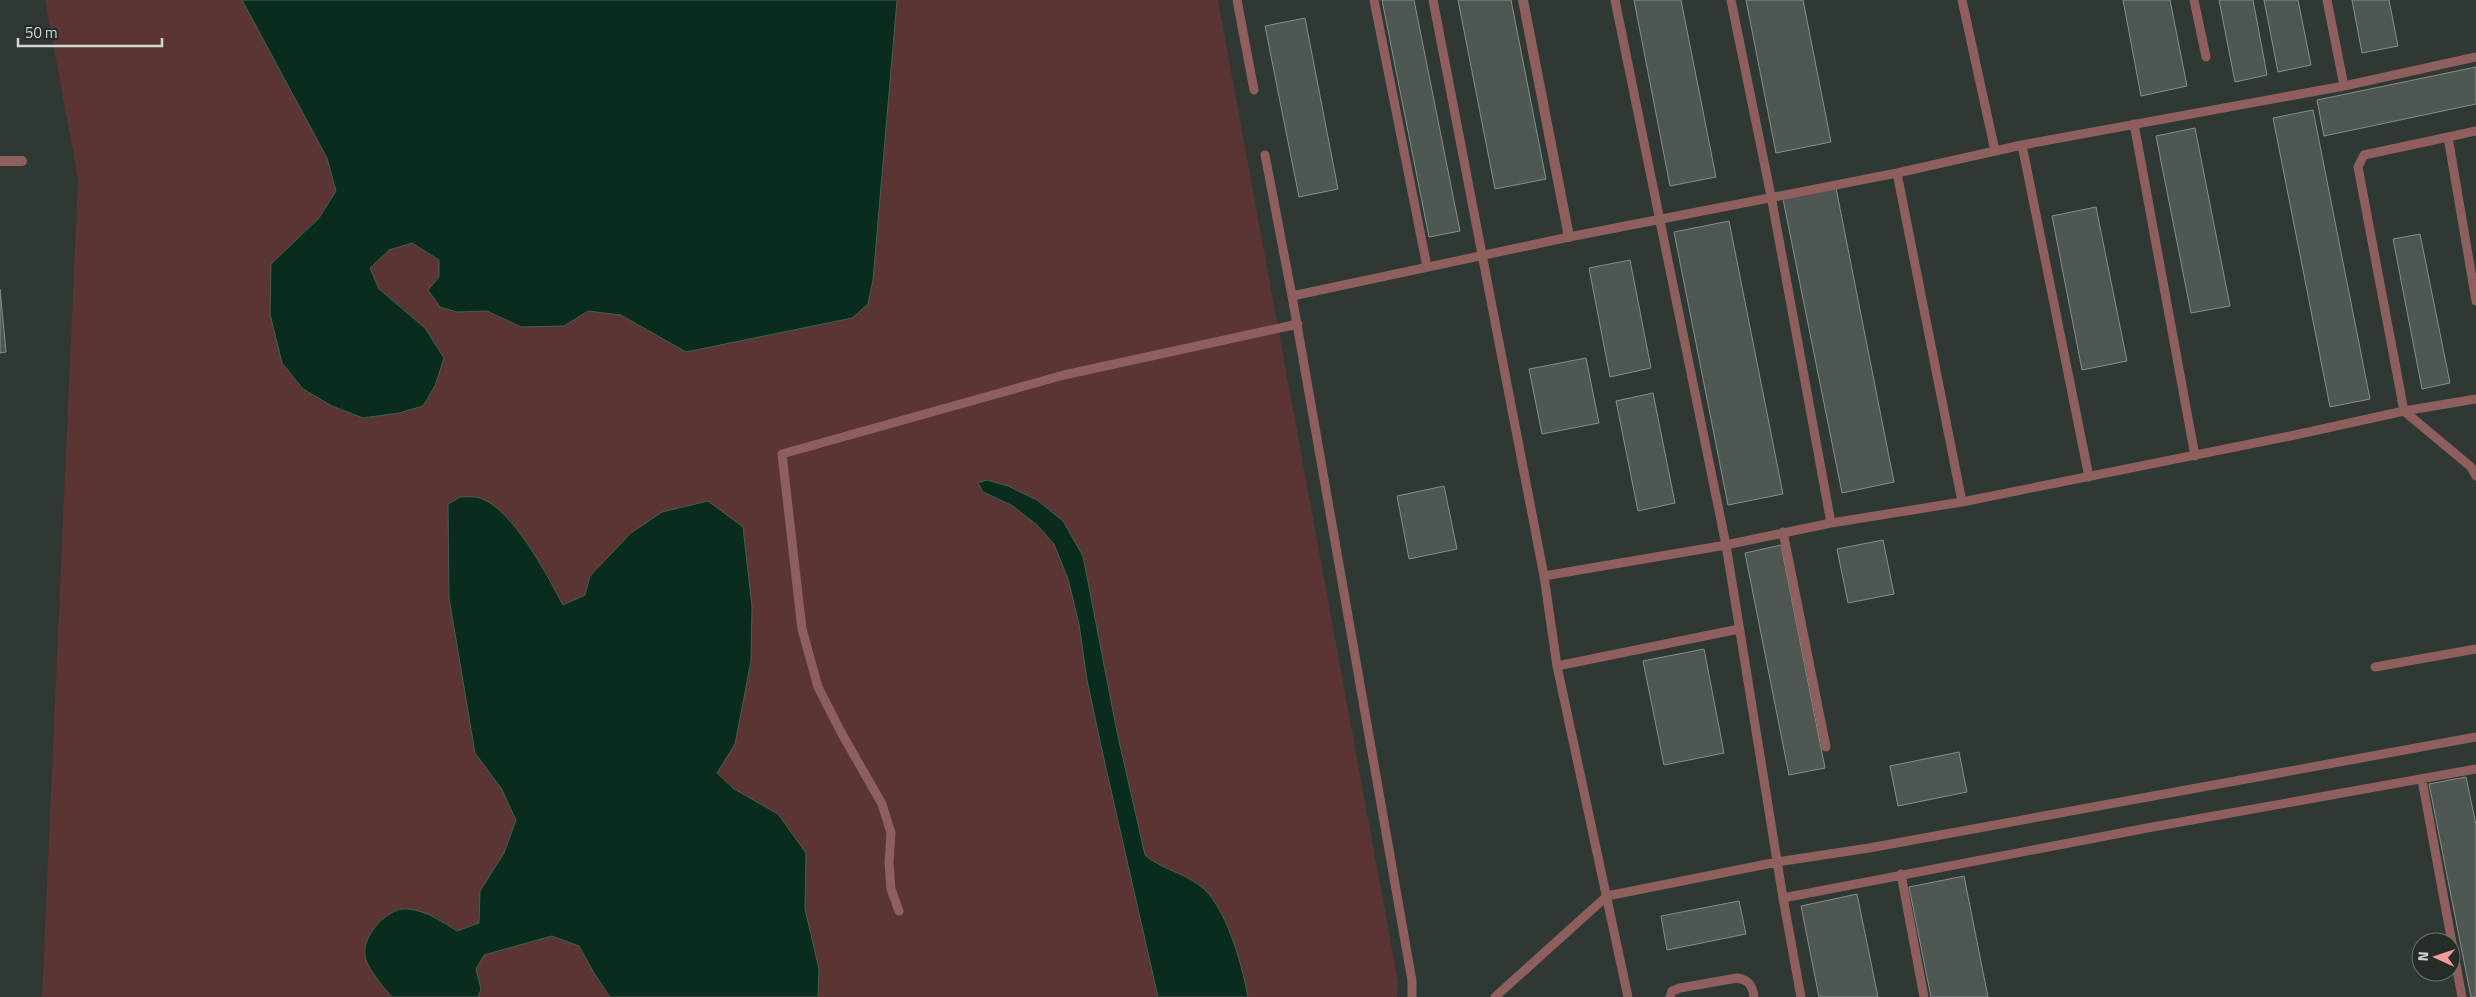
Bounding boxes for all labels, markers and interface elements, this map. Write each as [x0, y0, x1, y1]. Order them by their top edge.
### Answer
scale bar [18, 15, 161, 47]
text: 50 m [25, 21, 58, 44]
north arrow [2411, 932, 2461, 982]
text: N [2412, 951, 2433, 962]

